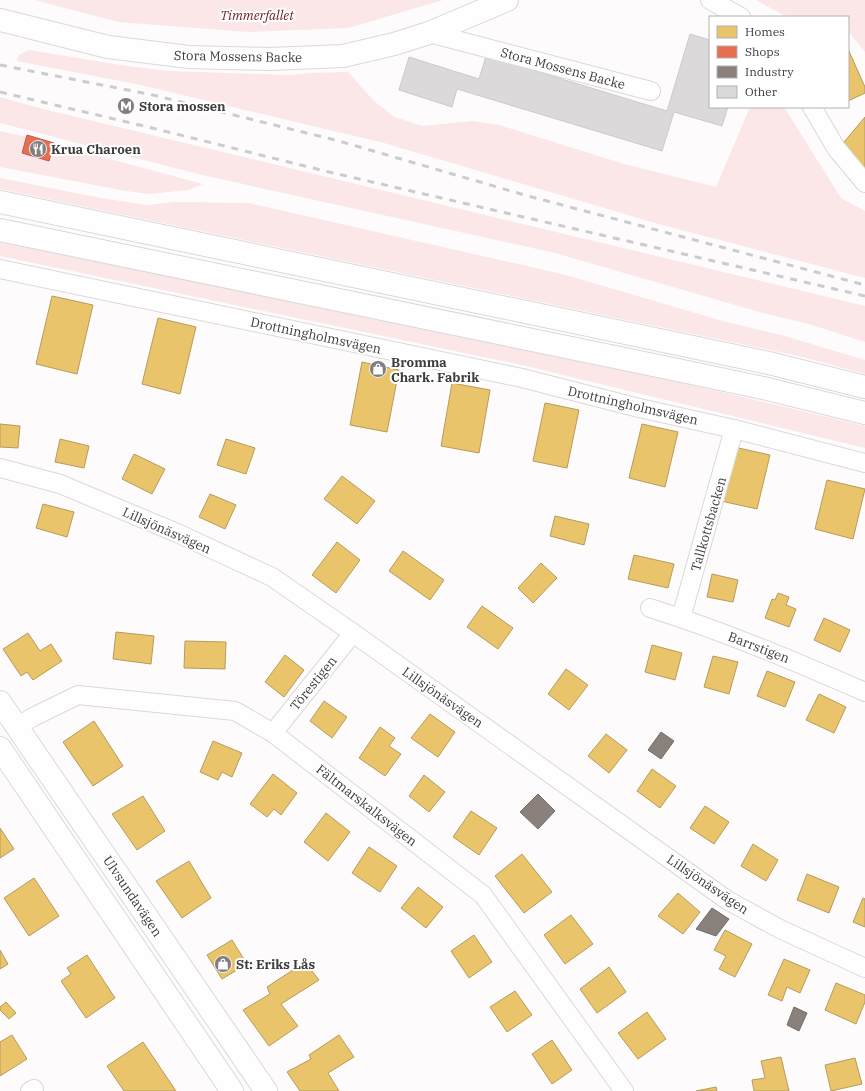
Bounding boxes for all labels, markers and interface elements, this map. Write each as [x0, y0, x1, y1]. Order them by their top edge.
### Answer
park label: Timmerfallet [220, 7, 294, 24]
legend [709, 16, 849, 108]
text: Homes [745, 24, 785, 39]
street label: Stora Mossens Backe [499, 44, 627, 93]
text: Shops [745, 44, 780, 59]
street label: Stora Mossens Backe [174, 47, 302, 66]
text: Industry [745, 64, 794, 79]
text: Other [745, 84, 778, 99]
metro station icon: Stora mossen [116, 96, 136, 116]
place label: Stora mossen [139, 98, 226, 115]
restaurant icon: Krua Charoen [28, 139, 48, 159]
place label: Krua Charoen [51, 141, 141, 158]
street label: Drottningholmsvägen [249, 313, 383, 358]
place label: Bromma Chark. Fabrik [391, 354, 480, 386]
shop icon: Bromma Chark. Fabrik [368, 359, 388, 379]
street label: Drottningholmsvägen [566, 382, 700, 429]
street label: Tallkottsbacken [687, 475, 730, 573]
street label: Lillsjönäsvägen [120, 503, 214, 558]
street label: Barrstigen [726, 628, 792, 667]
street label: Törestigen [286, 653, 340, 714]
street label: Lillsjönäsvägen [399, 663, 486, 732]
street label: Fältmarskalksvägen [313, 761, 421, 850]
street label: Lillsjönäsvägen [664, 851, 752, 918]
street label: Ulvsundavägen [99, 853, 166, 940]
shop icon: St: Eriks Lås [213, 954, 233, 974]
place label: St: Eriks Lås [236, 956, 315, 973]

